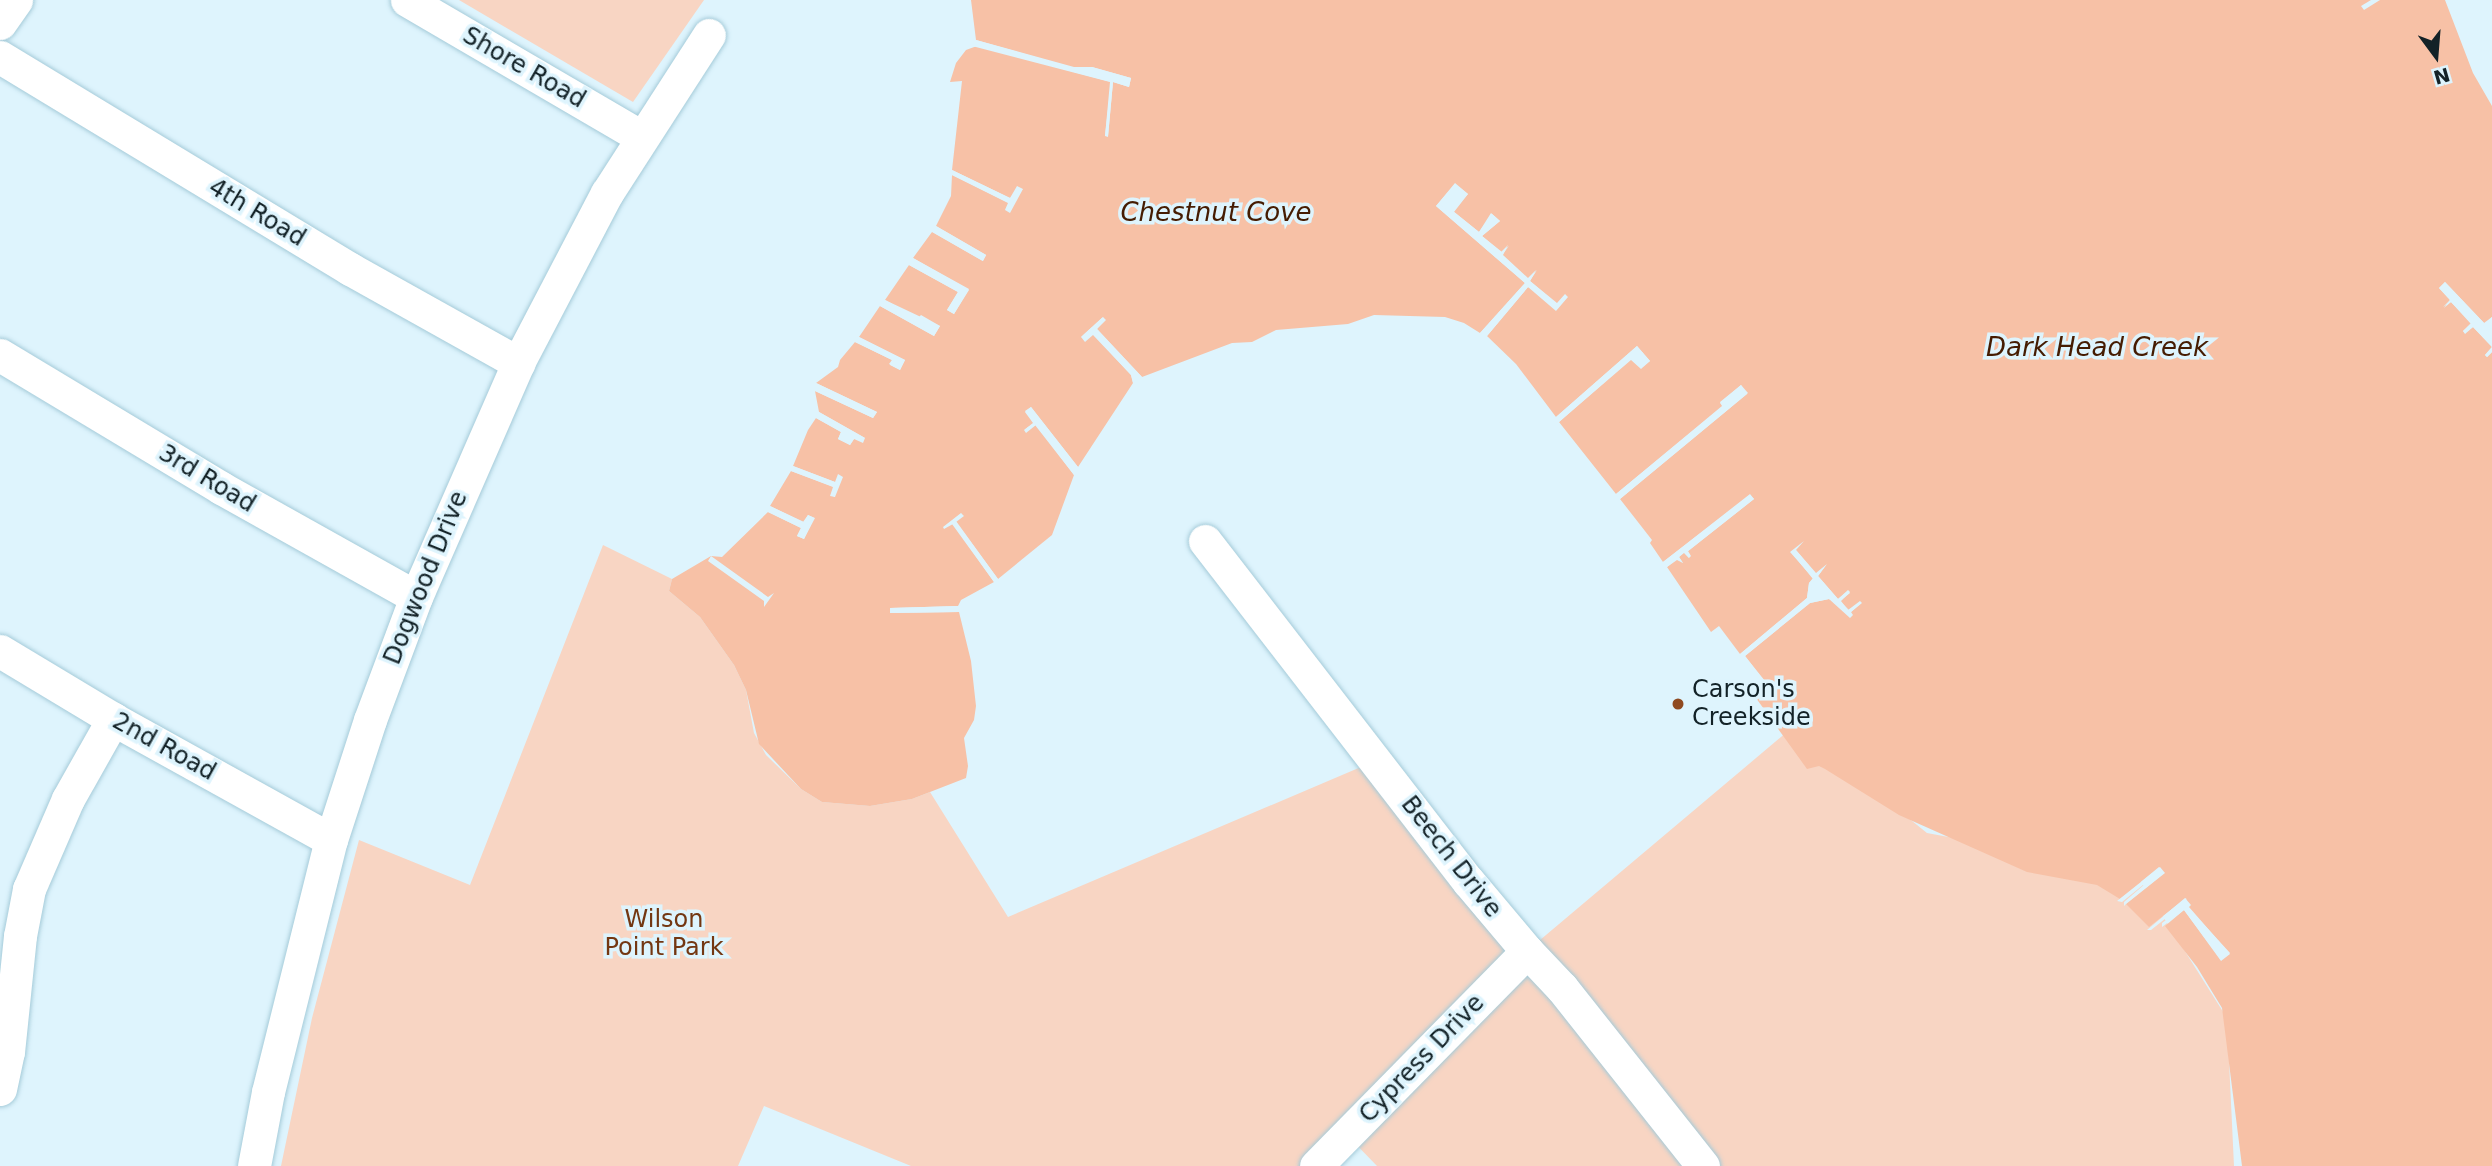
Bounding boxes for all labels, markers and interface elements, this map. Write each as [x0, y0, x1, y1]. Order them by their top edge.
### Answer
street label: Shore Road [457, 21, 591, 115]
north arrow [2401, 21, 2471, 91]
text: N [2431, 63, 2452, 89]
street label: 4th Road [203, 173, 311, 253]
water label: Chestnut Cove [1120, 197, 1312, 229]
water label: Dark Head Creek [1986, 332, 2208, 364]
street label: 3rd Road [153, 439, 261, 519]
street label: Dogwood Drive [378, 487, 474, 669]
place label: Carson's Creekside [1692, 676, 1811, 732]
marker: Carson's Creekside [1670, 696, 1686, 712]
street label: 2nd Road [107, 707, 221, 787]
street label: Beech Drive [1395, 791, 1507, 923]
park label: Wilson Point Park [604, 906, 724, 962]
street label: Cypress Drive [1354, 989, 1490, 1129]

